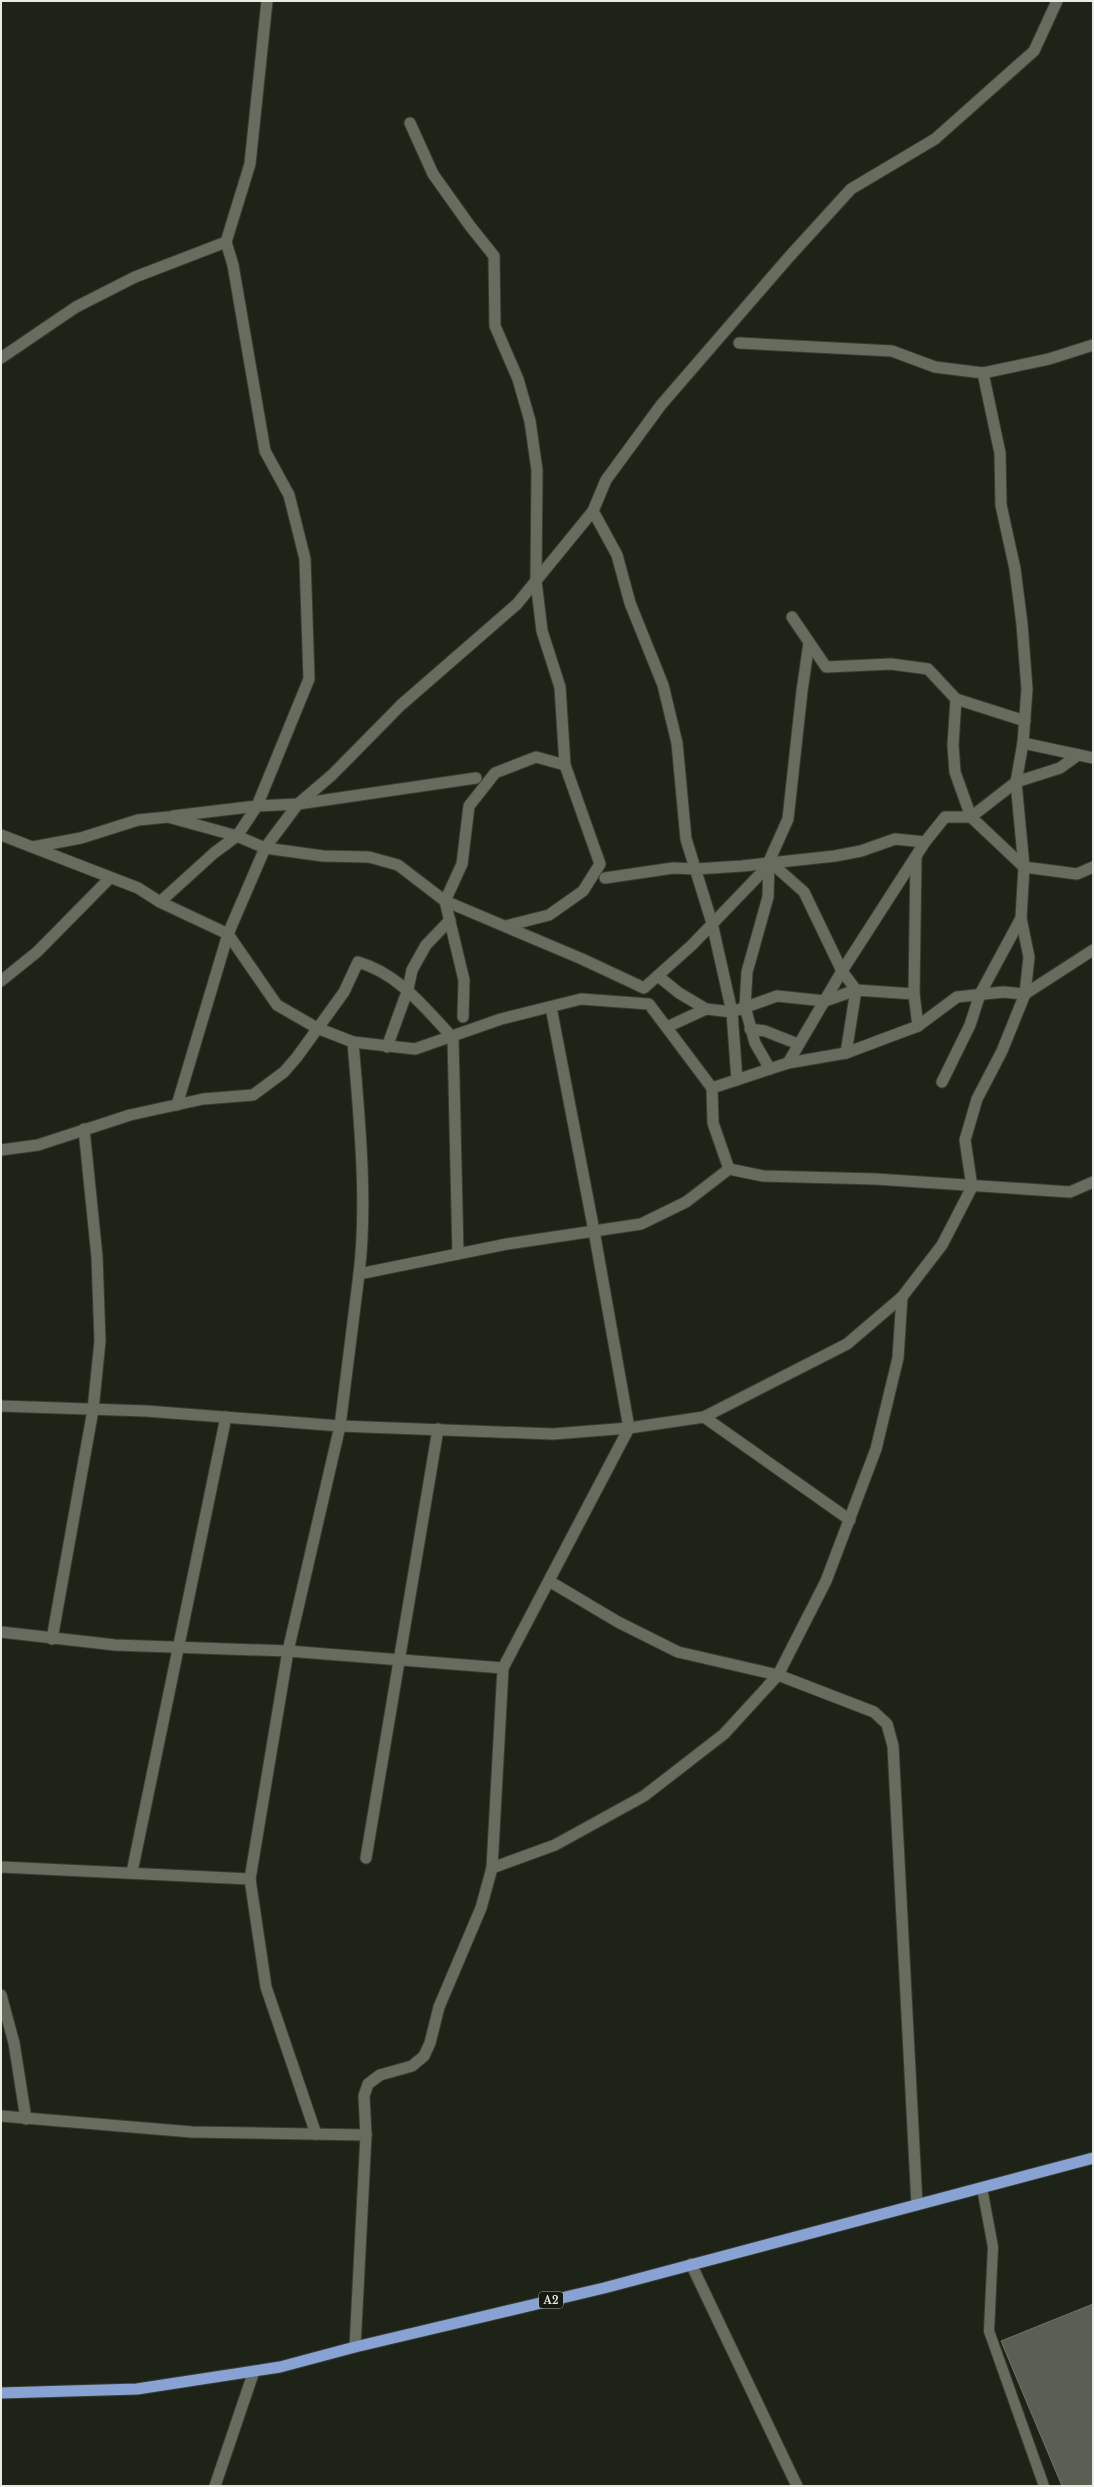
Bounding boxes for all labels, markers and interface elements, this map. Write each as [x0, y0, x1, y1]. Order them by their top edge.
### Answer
road number: A2 [539, 2292, 563, 2308]

